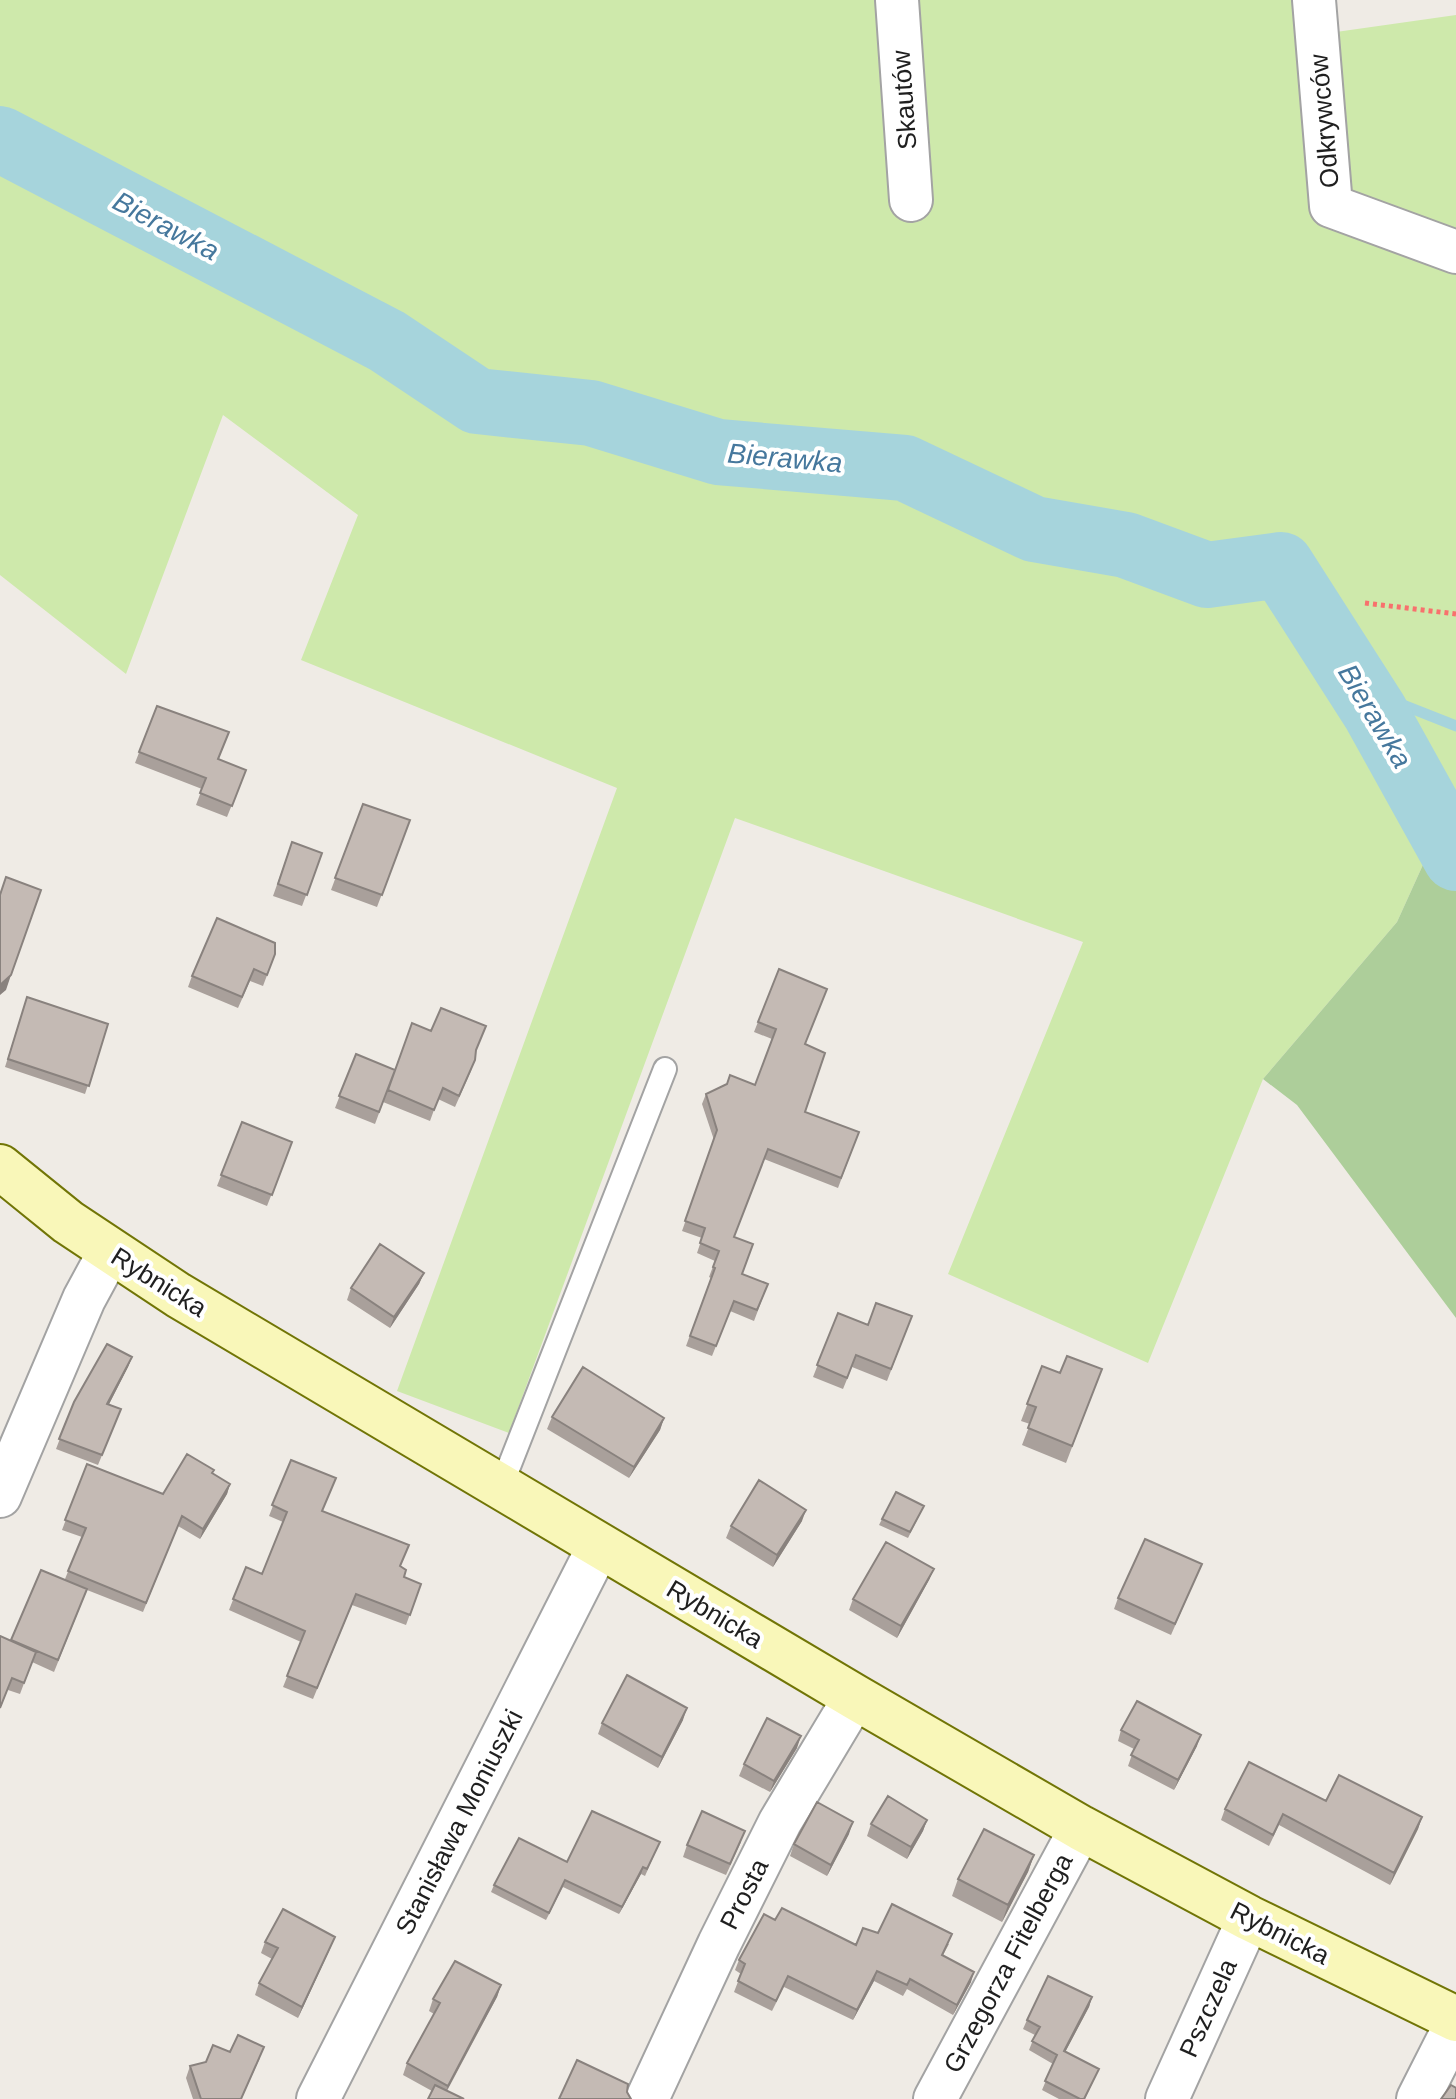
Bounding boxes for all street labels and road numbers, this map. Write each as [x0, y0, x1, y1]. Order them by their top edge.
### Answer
street label: Skautów [886, 49, 922, 151]
street label: Odkrywców [1303, 53, 1345, 189]
street label: Rybnicka [106, 1241, 213, 1323]
street label: Rybnicka [661, 1574, 769, 1655]
street label: Stanisława Moniuszki [389, 1704, 529, 1940]
street label: Grzegorza Fitelberga [937, 1848, 1079, 2078]
street label: Prosta [714, 1853, 775, 1934]
street label: Rybnicka [1226, 1895, 1335, 1971]
street label: Pszczela [1173, 1954, 1243, 2062]

